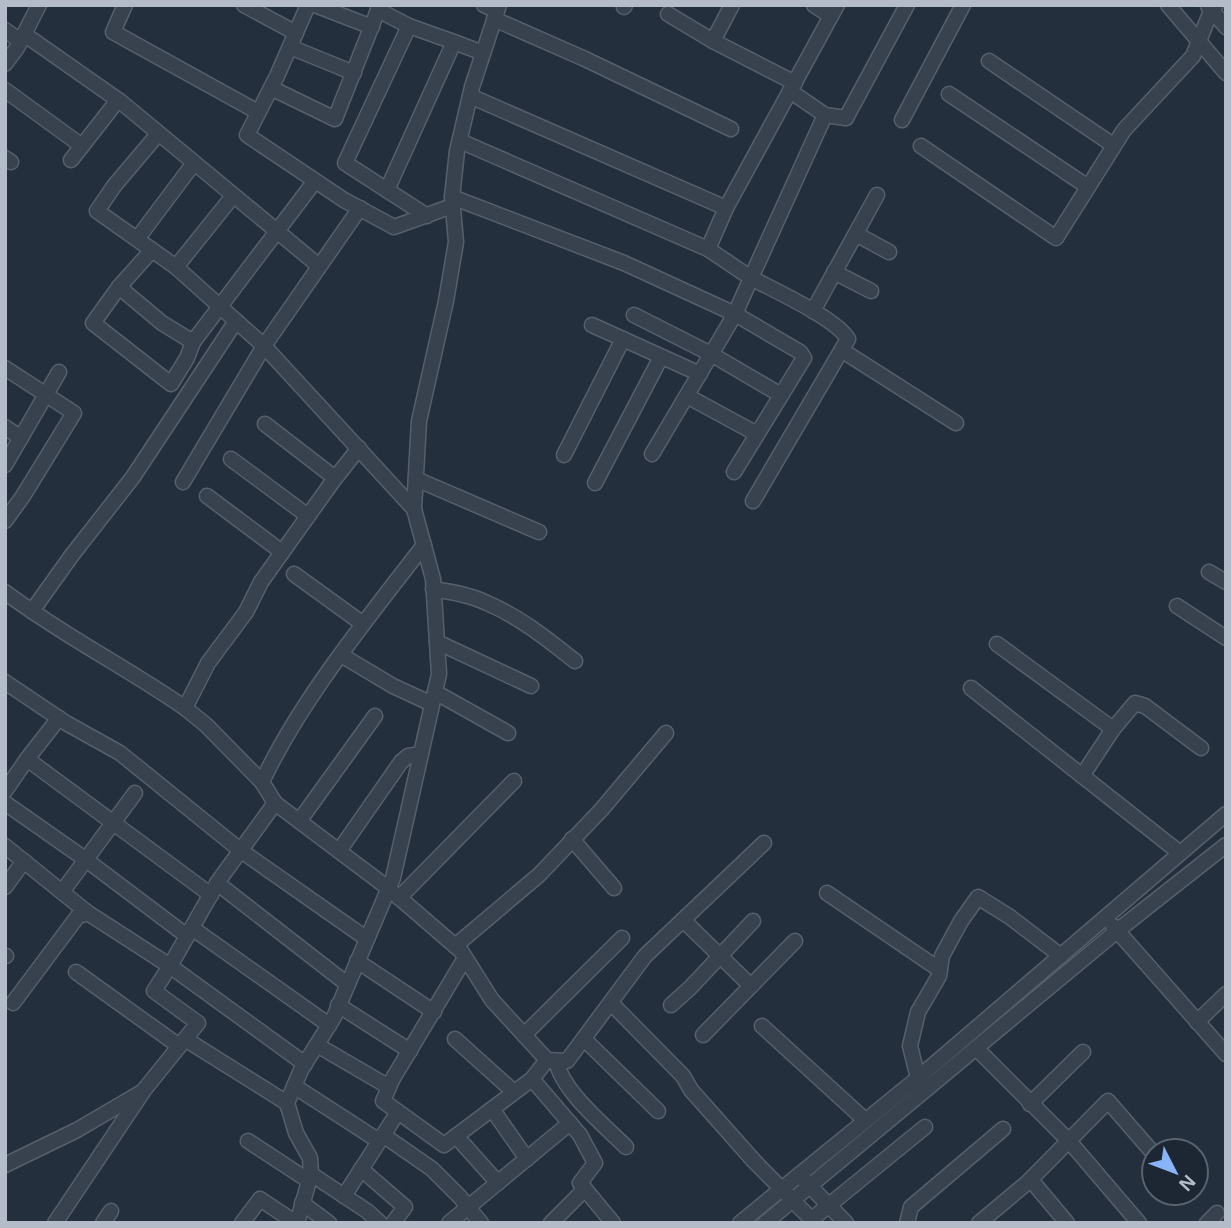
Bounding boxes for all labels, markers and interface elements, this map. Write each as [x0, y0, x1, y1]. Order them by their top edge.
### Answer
north arrow [1140, 1137, 1210, 1207]
text: N [1175, 1171, 1200, 1195]

